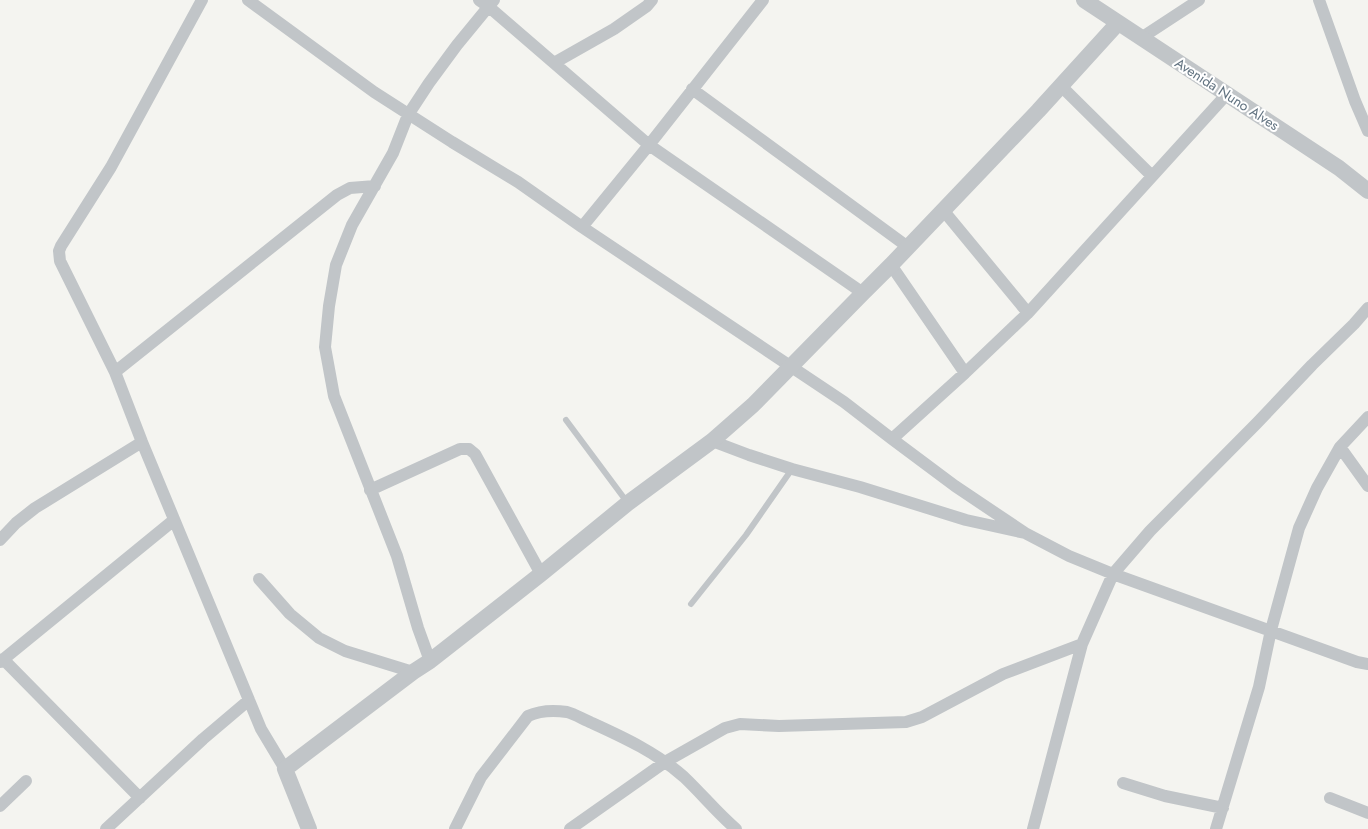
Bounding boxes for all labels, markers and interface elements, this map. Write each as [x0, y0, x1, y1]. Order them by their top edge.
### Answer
street label: Avenida Nuno Alves [1171, 53, 1283, 135]

